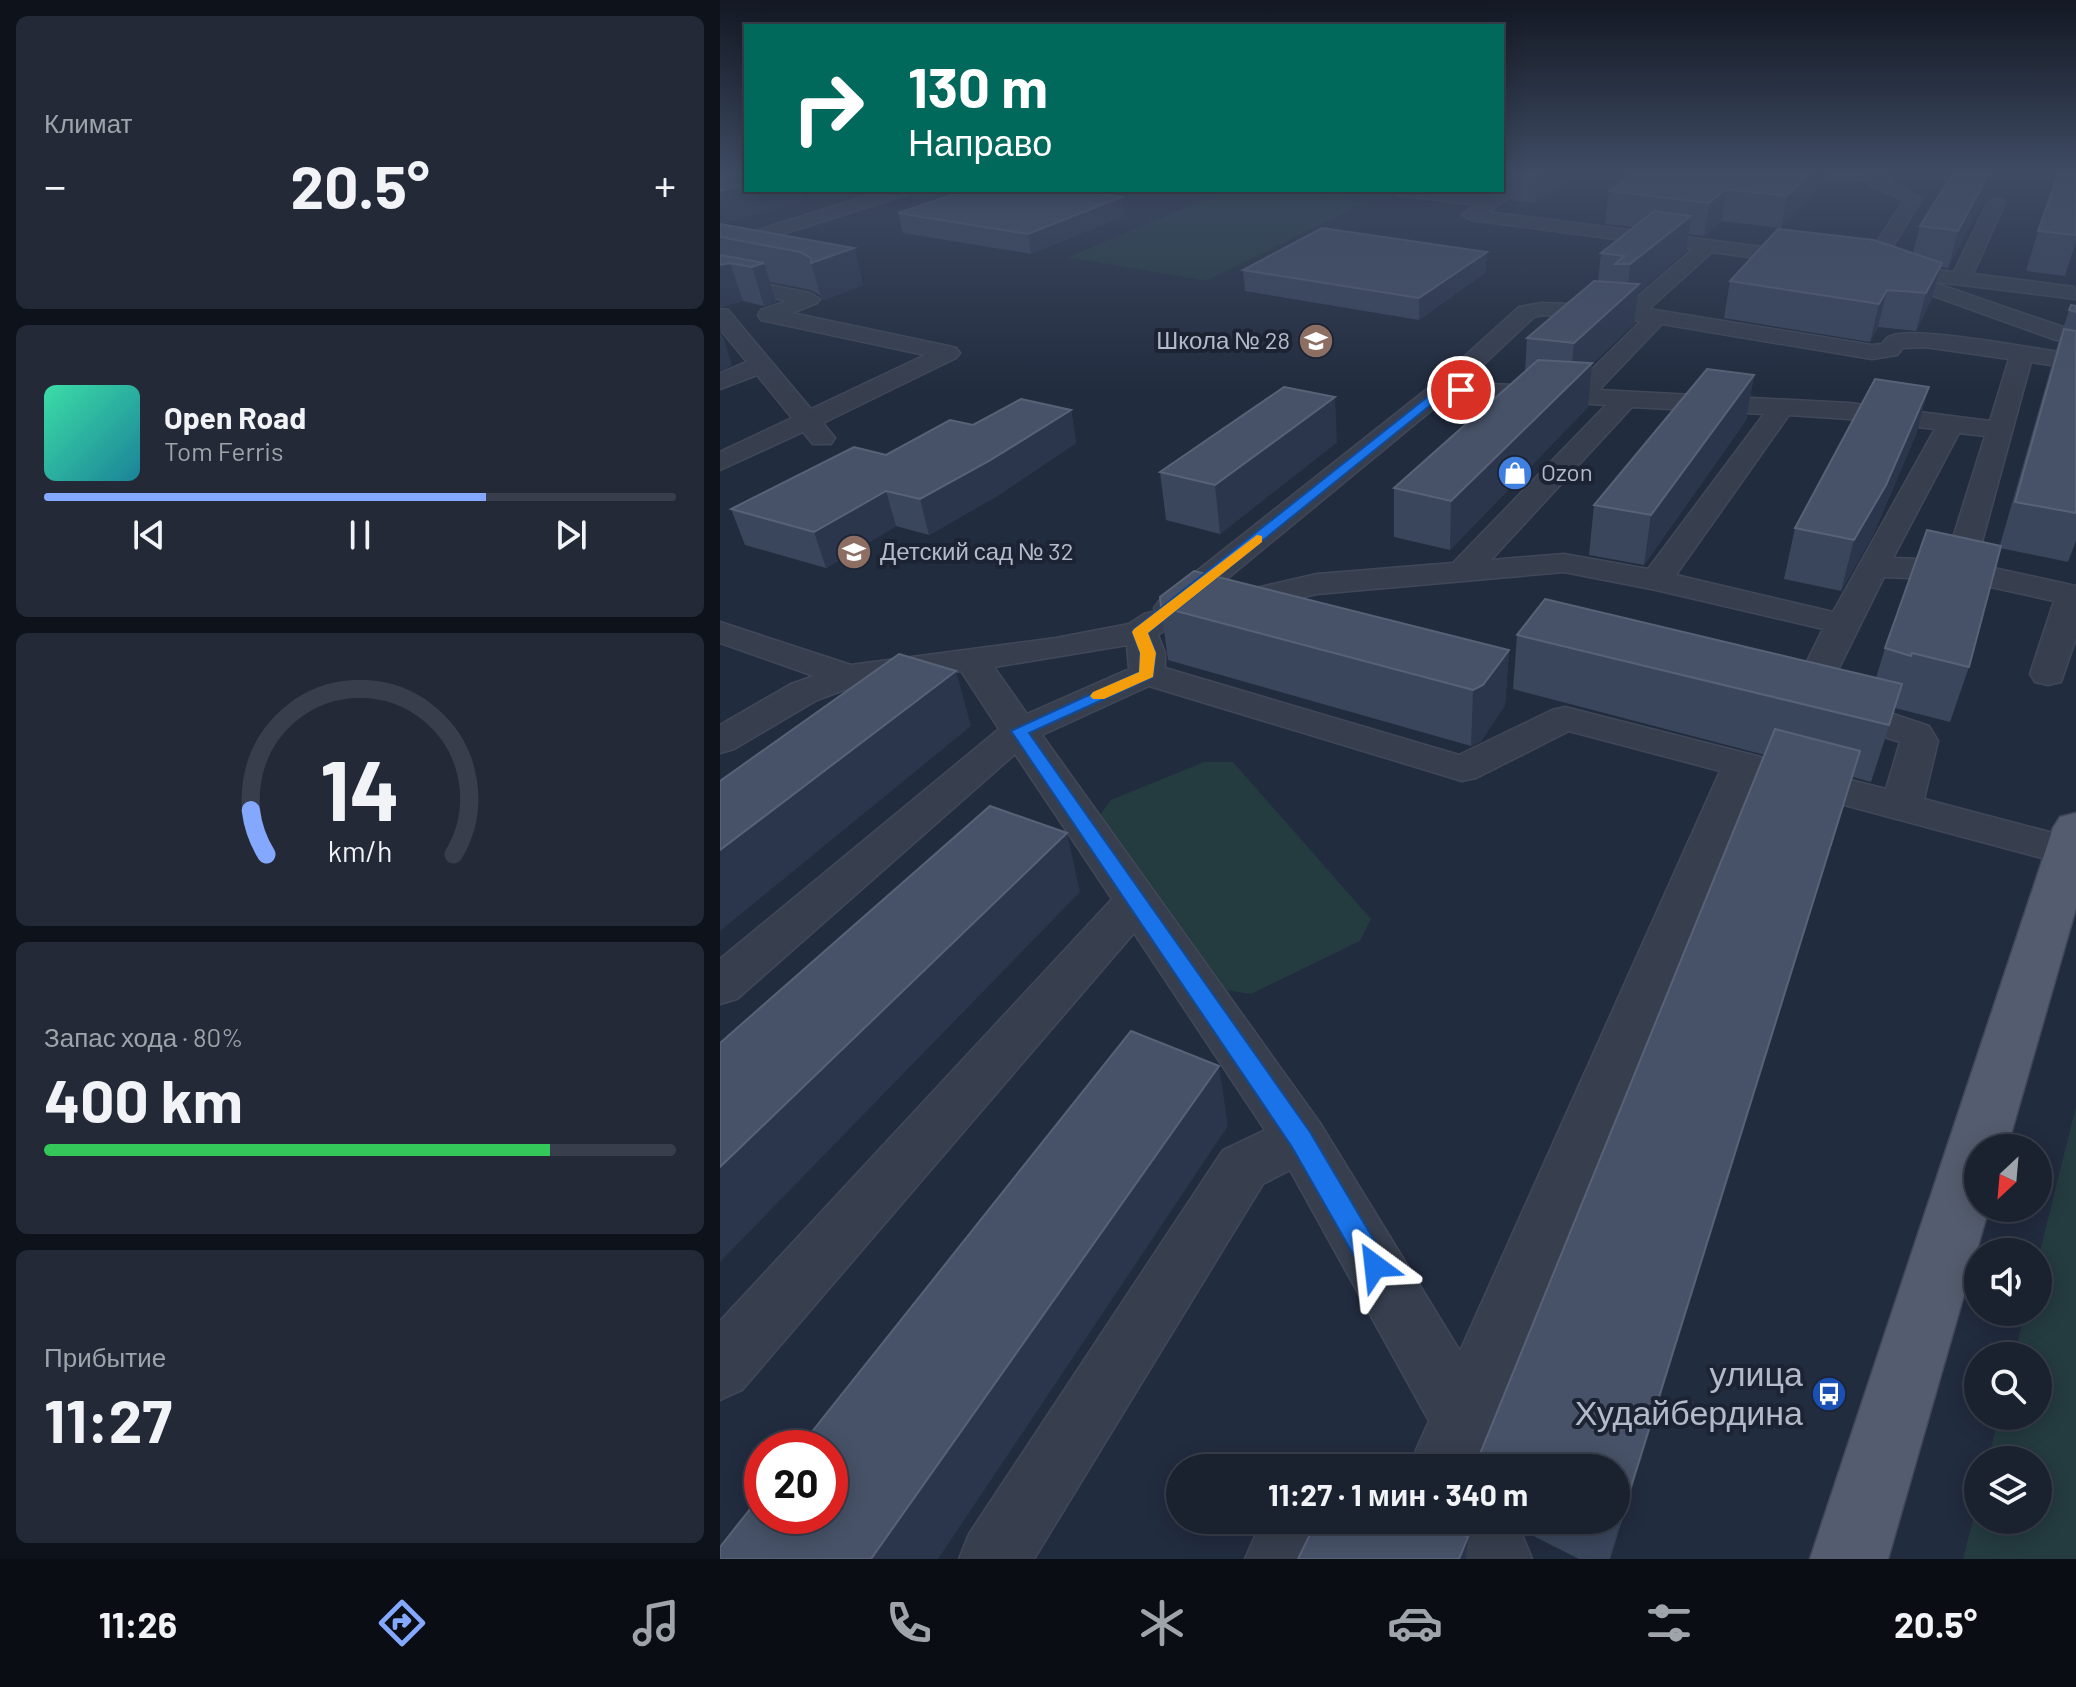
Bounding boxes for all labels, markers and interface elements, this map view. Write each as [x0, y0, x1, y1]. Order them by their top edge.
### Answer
text: 130 m [908, 52, 1048, 119]
icon: right [776, 56, 880, 160]
text: Климат [44, 107, 133, 138]
text: Направо [908, 120, 1052, 163]
text: 20.5° [291, 149, 429, 221]
text: − [44, 158, 66, 211]
text: + [654, 158, 676, 211]
school or university icon: Школа № 28 [1297, 322, 1335, 360]
place label: Школа № 28 [1156, 325, 1290, 354]
pin [1427, 356, 1495, 424]
icon: arrive [1439, 368, 1483, 412]
text: Open Road [164, 399, 306, 435]
text: Tom Ferris [164, 435, 284, 466]
shop icon: Ozon [1496, 454, 1534, 492]
place label: Ozon [1541, 457, 1593, 486]
icon: previous [127, 513, 171, 557]
icon: pause [338, 513, 382, 557]
icon: next [549, 513, 593, 557]
school or university icon: Детский сад № 32 [835, 533, 873, 571]
place label: Детский сад № 32 [880, 536, 1074, 565]
text: 14 [320, 738, 400, 838]
text: km/h [328, 834, 392, 869]
text: Запас хода · 80% [44, 1021, 243, 1052]
text: 400 km [44, 1063, 243, 1135]
north arrow [1964, 1134, 2052, 1222]
map controls [1964, 1134, 2052, 1534]
position arrow [1333, 1224, 1417, 1308]
button: sound [1964, 1238, 2052, 1326]
text: Прибытие [44, 1341, 166, 1372]
button: search [1964, 1342, 2052, 1430]
place label: улица Худайбердина [1575, 1352, 1803, 1432]
bus stop icon: улица Худайбердина [1810, 1375, 1848, 1413]
text: 11:27 [44, 1383, 172, 1455]
speed limit sign: 20 [744, 1430, 848, 1534]
button: layers [1964, 1446, 2052, 1534]
text: 11:27 · 1 мин · 340 m [1268, 1476, 1528, 1512]
icon: directions [374, 1595, 430, 1651]
icon: music [628, 1595, 684, 1651]
icon: phone [881, 1595, 937, 1651]
icon: climate [1134, 1595, 1190, 1651]
icon: car [1387, 1595, 1443, 1651]
icon: filters [1641, 1595, 1697, 1651]
text: 11:26 [99, 1602, 177, 1645]
text: 20.5° [1894, 1602, 1977, 1645]

